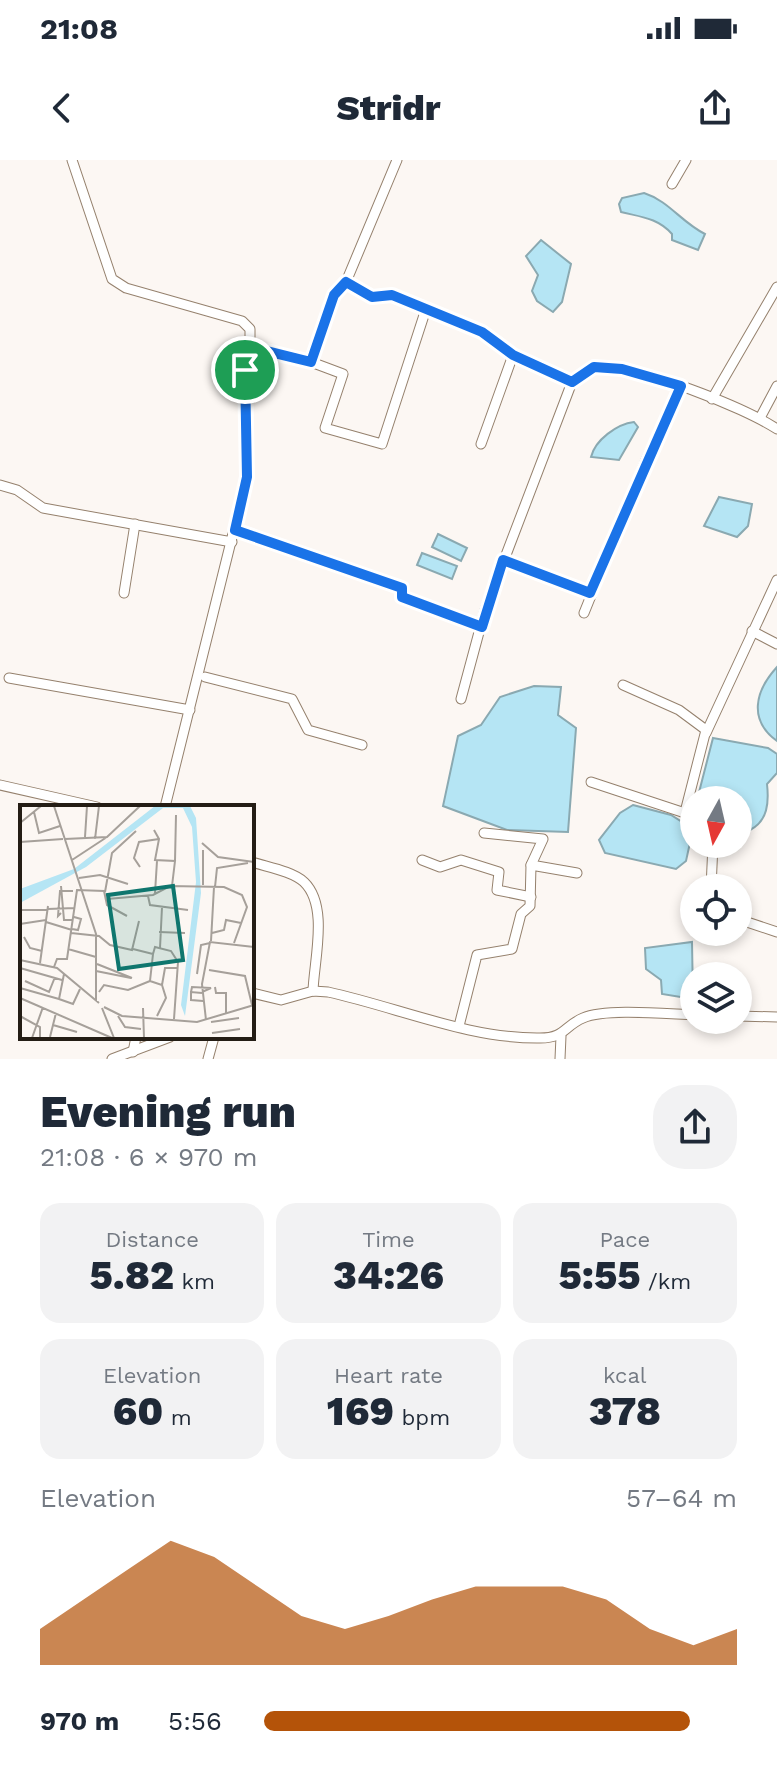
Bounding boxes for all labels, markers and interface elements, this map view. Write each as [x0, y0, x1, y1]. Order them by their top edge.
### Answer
text: 21:08 [40, 11, 118, 46]
icon: back [40, 86, 84, 130]
icon: share [693, 86, 737, 130]
text: Stridr [336, 87, 441, 129]
pin [211, 336, 279, 404]
icon: arrive [223, 348, 267, 392]
north arrow [680, 786, 752, 858]
map controls [680, 786, 752, 1034]
inset map [20, 805, 254, 1039]
button: locate [680, 874, 752, 946]
button: layers [680, 962, 752, 1034]
button: share [653, 1085, 737, 1169]
text: Evening run [40, 1086, 296, 1138]
text: 21:08 · 6 × 970 m [40, 1142, 257, 1172]
text: Distance [105, 1227, 199, 1252]
text: Time [362, 1227, 415, 1252]
text: Pace [599, 1227, 650, 1252]
text: 5.82 [89, 1252, 174, 1299]
text: 34:26 [333, 1252, 444, 1299]
text: 5:55 [558, 1252, 641, 1299]
text: km [174, 1269, 215, 1294]
text: /km [641, 1269, 691, 1294]
text: Elevation [103, 1363, 201, 1388]
text: Heart rate [334, 1363, 443, 1388]
text: kcal [603, 1363, 647, 1388]
text: 60 [113, 1388, 163, 1435]
text: 169 [327, 1388, 394, 1435]
text: 378 [589, 1388, 661, 1435]
text: m [163, 1405, 192, 1430]
text: bpm [394, 1405, 450, 1430]
text: Elevation [40, 1483, 156, 1513]
text: 57–64 m [626, 1483, 737, 1513]
text: 970 m [40, 1706, 119, 1736]
text: 5:56 [168, 1706, 222, 1736]

